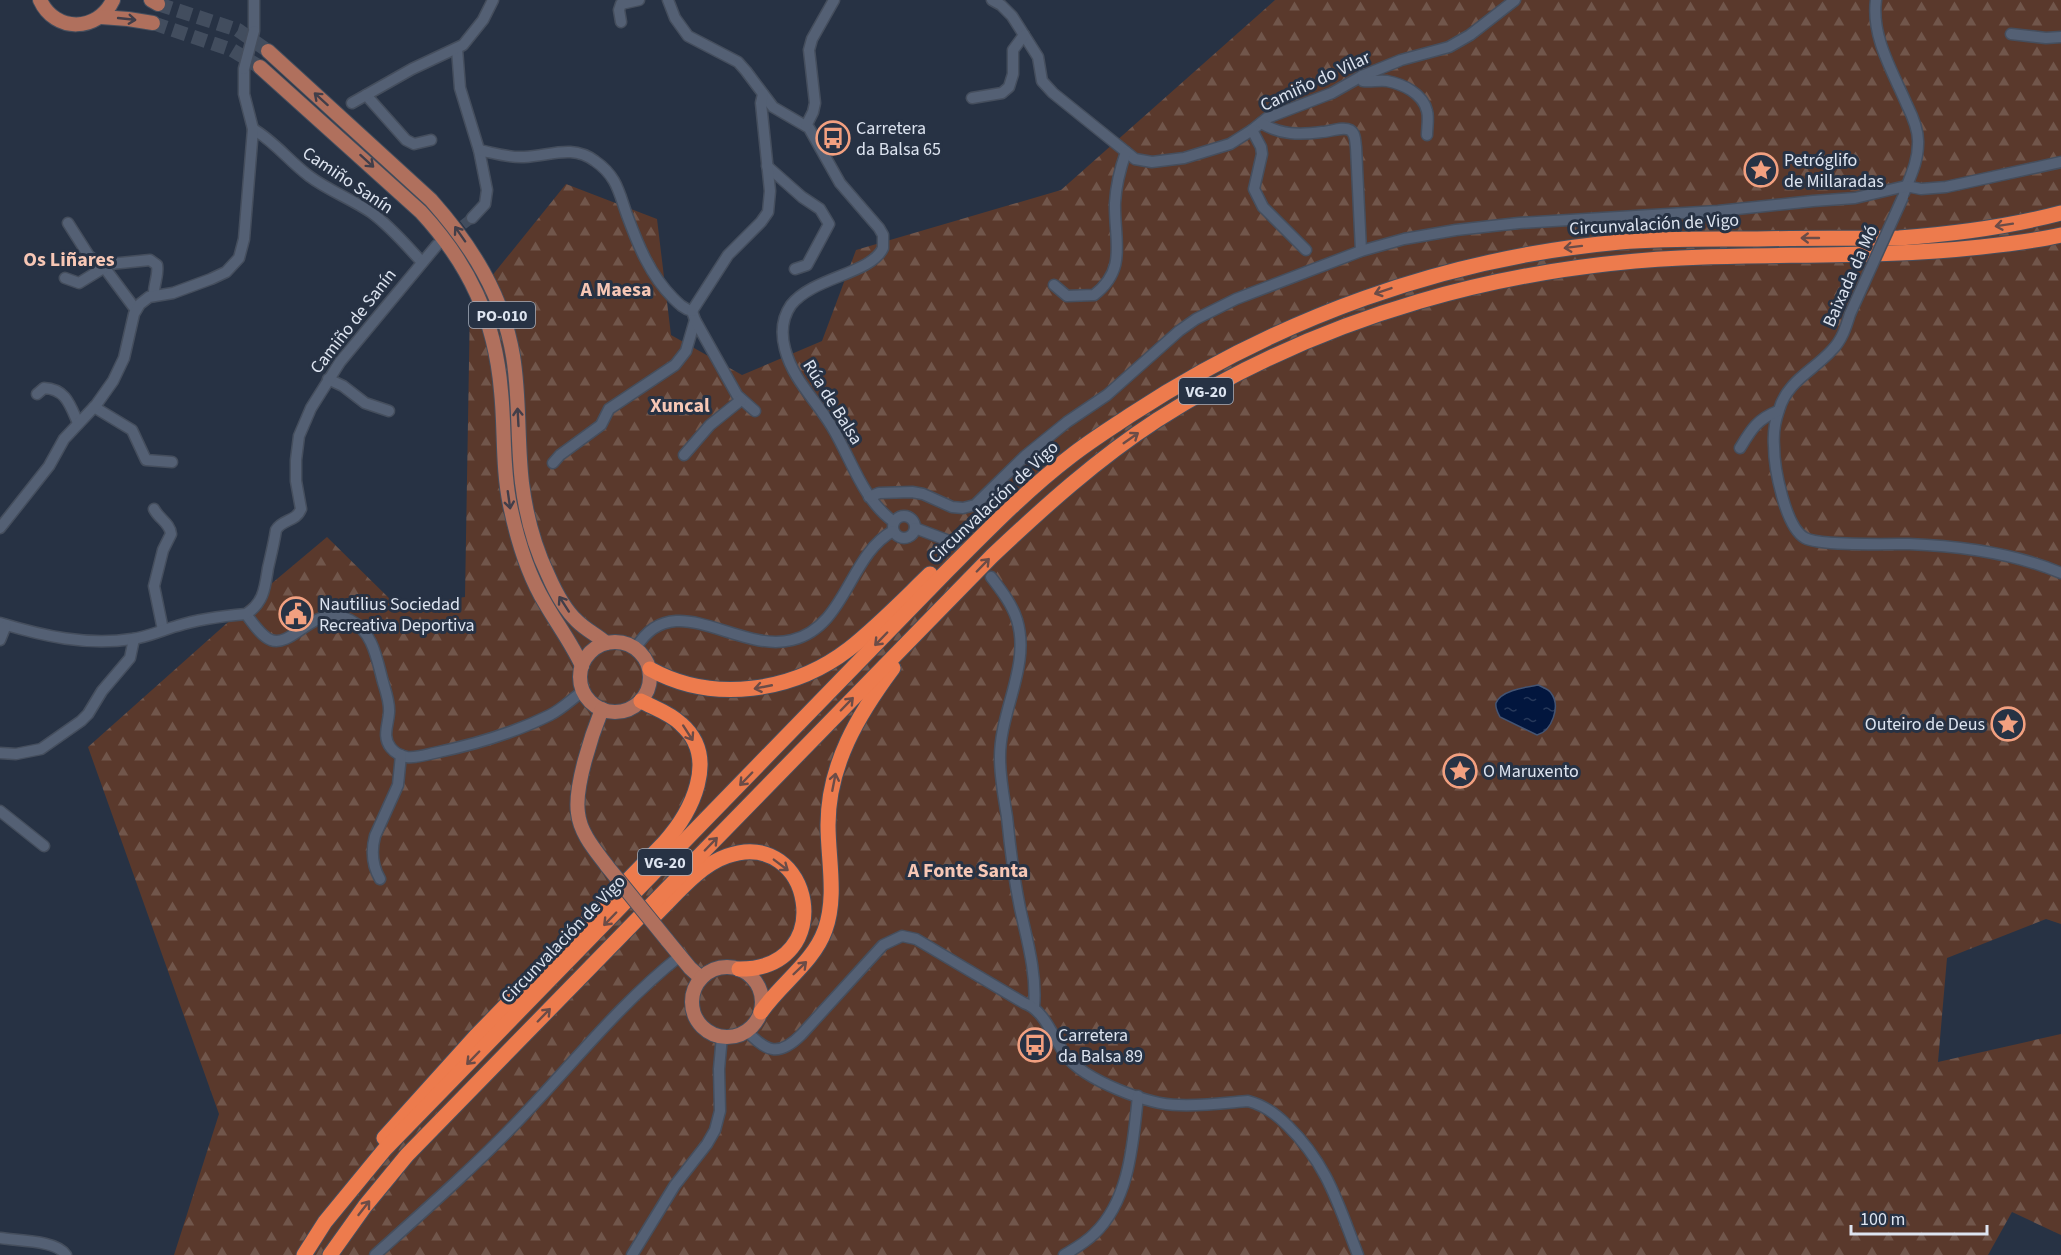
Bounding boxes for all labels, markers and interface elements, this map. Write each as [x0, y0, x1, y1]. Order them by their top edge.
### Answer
one-way arrow [116, 14, 136, 25]
street label: Camiño do Vilar [1256, 45, 1375, 118]
one-way arrow [313, 92, 328, 106]
place label: Carretera da Balsa 65 [856, 116, 941, 162]
bus stop icon: Carretera da Balsa 65 [815, 120, 851, 156]
street label: Camiño Sanín [297, 141, 398, 220]
place label: Petróglifo de Millaradas [1784, 148, 1884, 194]
place icon: Petróglifo de Millaradas [1743, 152, 1779, 188]
one-way arrow [359, 155, 375, 168]
street label: Circunvalación de Vigo [1568, 208, 1740, 241]
one-way arrow [1994, 220, 2014, 231]
street label: Baixada da Mó [1817, 221, 1884, 331]
one-way arrow [454, 227, 466, 243]
one-way arrow [1800, 232, 1820, 244]
one-way arrow [1564, 242, 1583, 253]
district label: Os Liñares [23, 246, 115, 274]
street label: Camiño de Sanín [304, 263, 402, 379]
district label: A Maesa [580, 276, 652, 304]
one-way arrow [1374, 286, 1393, 297]
road number: PO-010 [469, 302, 535, 328]
street label: Rúa de Balsa [797, 355, 869, 450]
road number: VG-20 [1179, 378, 1233, 404]
district label: Xuncal [650, 392, 710, 420]
one-way arrow [512, 408, 523, 428]
one-way arrow [1123, 432, 1139, 444]
street label: Circunvalación de Vigo [923, 435, 1064, 569]
one-way arrow [504, 489, 515, 509]
one-way arrow [976, 557, 991, 572]
place label: Nautilius Sociedad Recreativa Deportiva [319, 592, 475, 638]
public building icon: Nautilius Sociedad Recreativa Deportiva [278, 596, 314, 632]
one-way arrow [557, 596, 569, 613]
one-way arrow [874, 631, 888, 646]
one-way arrow [754, 682, 774, 693]
one-way arrow [840, 697, 854, 712]
place icon: Outeiro de Deus [1990, 706, 2026, 742]
place label: Outeiro de Deus [1865, 712, 1985, 737]
one-way arrow [682, 725, 694, 741]
place icon: O Maruxento [1442, 753, 1478, 789]
place label: O Maruxento [1483, 759, 1579, 784]
one-way arrow [738, 771, 753, 786]
one-way arrow [828, 773, 840, 792]
one-way arrow [703, 836, 718, 851]
road number: VG-20 [638, 849, 692, 875]
district label: A Fonte Santa [907, 857, 1028, 885]
one-way arrow [773, 859, 789, 871]
street label: Circunvalación de Vigo [495, 870, 631, 1009]
one-way arrow [602, 911, 617, 926]
one-way arrow [792, 961, 807, 975]
one-way arrow [536, 1008, 551, 1023]
place label: Carretera da Balsa 89 [1058, 1023, 1143, 1069]
bus stop icon: Carretera da Balsa 89 [1017, 1027, 1053, 1063]
one-way arrow [466, 1051, 481, 1066]
scale bar [1851, 1198, 1988, 1236]
one-way arrow [358, 1200, 371, 1216]
text: 100 m [1860, 1207, 1905, 1232]

